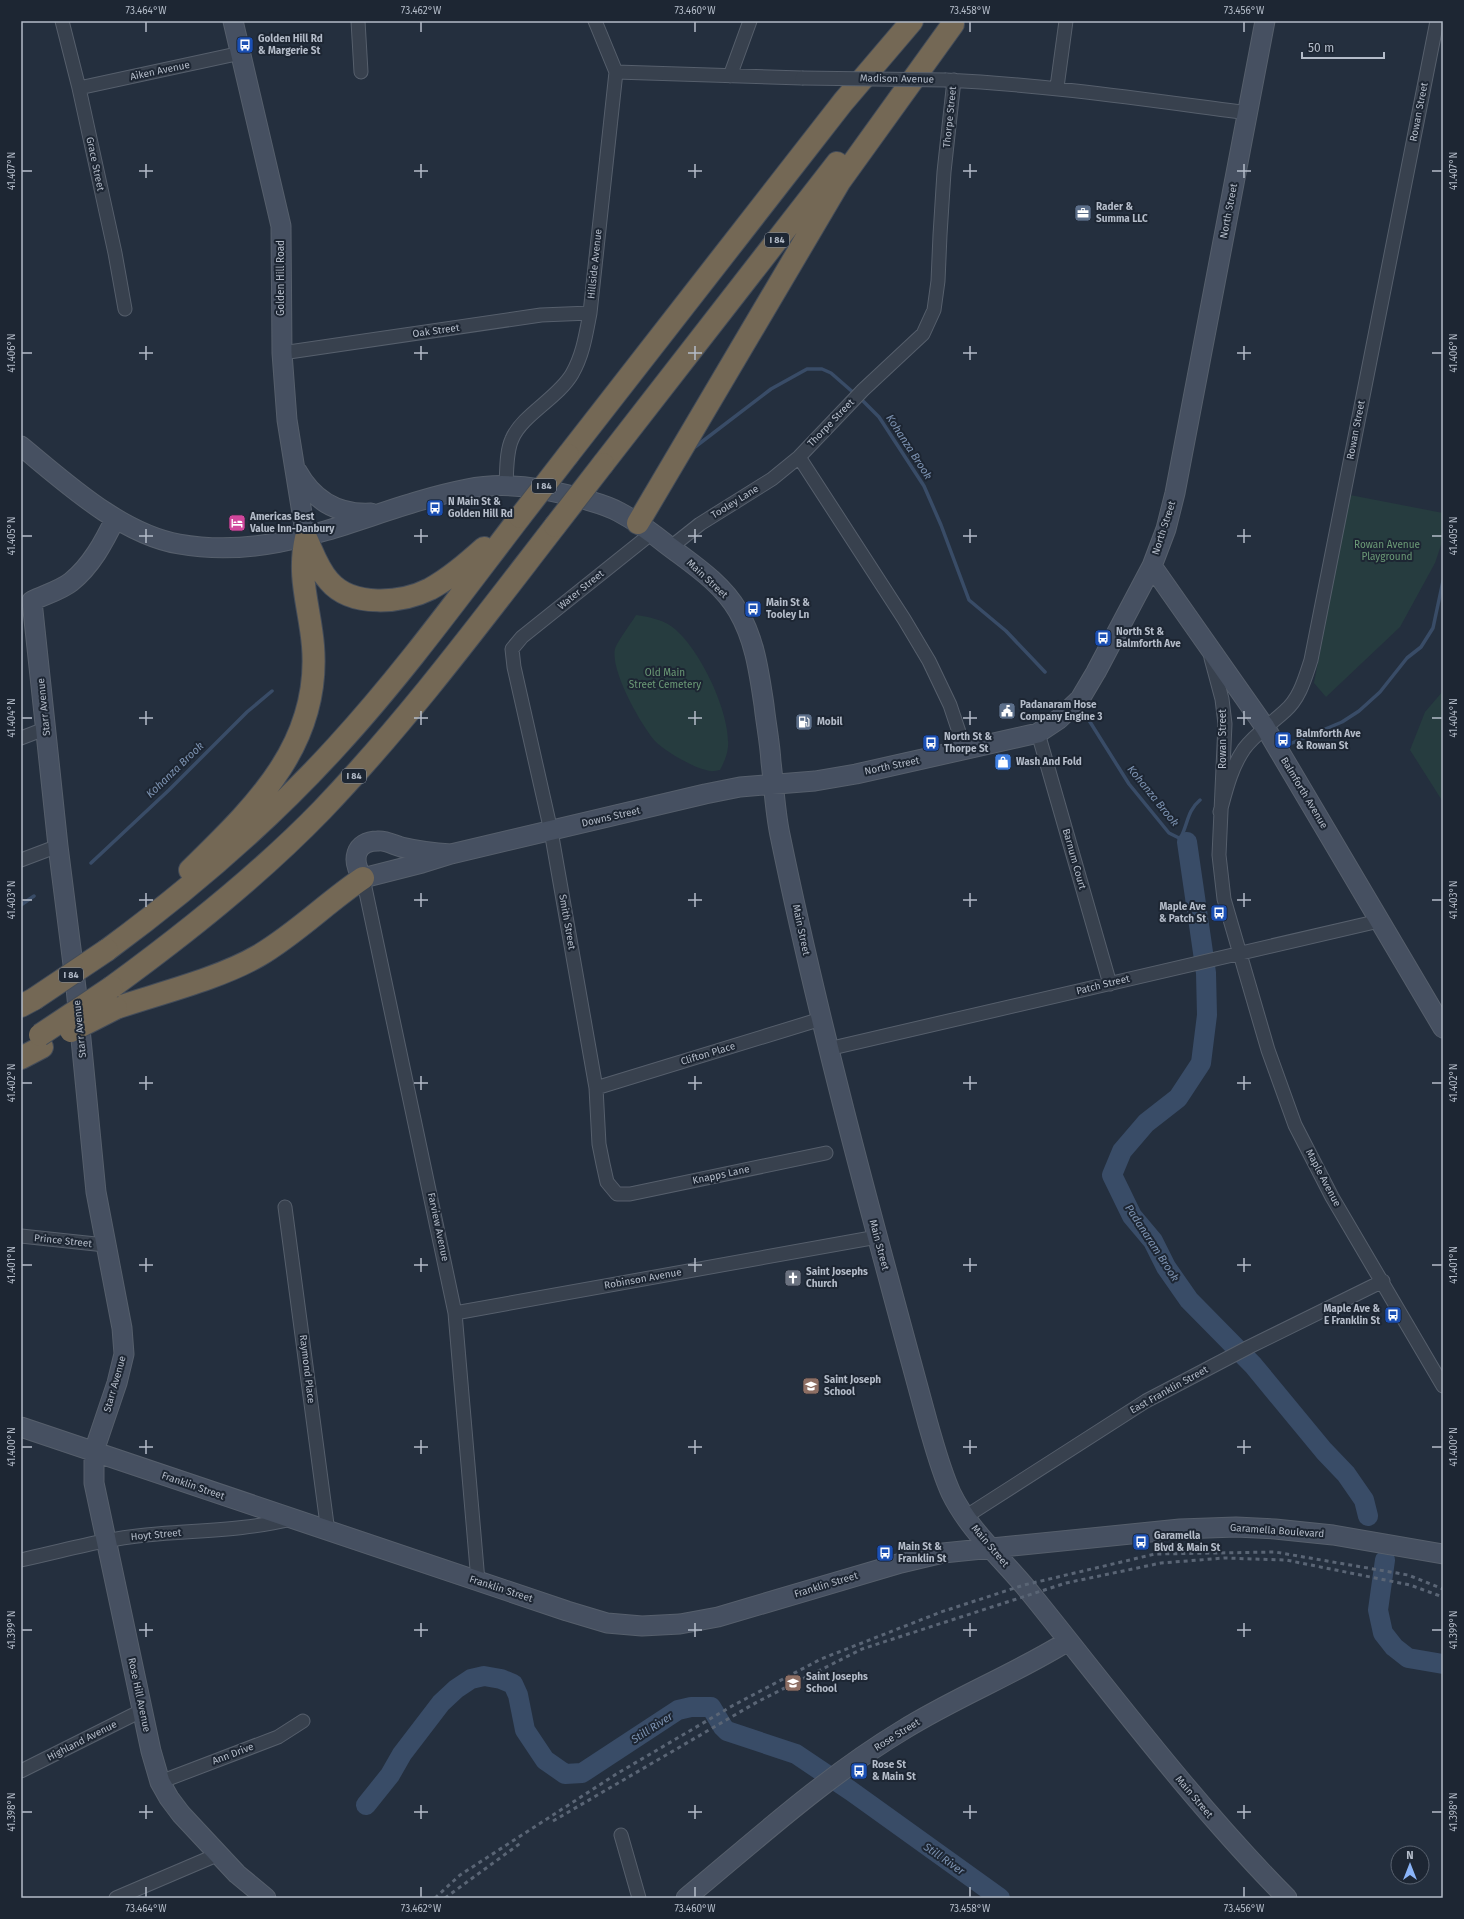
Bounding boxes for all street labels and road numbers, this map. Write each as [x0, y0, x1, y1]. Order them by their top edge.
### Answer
street label: Aiken Avenue [129, 59, 191, 83]
street label: Madison Avenue [860, 72, 934, 86]
street label: Rowan Street [1407, 81, 1431, 143]
street label: Thorpe Street [941, 85, 959, 148]
street label: Grace Street [83, 136, 107, 193]
street label: North Street [1218, 182, 1240, 240]
street label: Hillside Avenue [585, 228, 605, 300]
road number: I 84 [765, 233, 789, 247]
street label: Golden Hill Road [275, 240, 287, 316]
street label: Oak Street [412, 322, 461, 340]
street label: Thorpe Street [805, 396, 857, 449]
street label: Rowan Street [1344, 399, 1368, 461]
road number: I 84 [532, 479, 556, 493]
street label: Tooley Lane [709, 483, 761, 521]
street label: North Street [1150, 499, 1178, 556]
street label: Main Street [684, 557, 730, 601]
street label: Water Street [555, 567, 607, 612]
street label: Starr Avenue [35, 678, 53, 736]
street label: Rowan Street [1217, 709, 1229, 769]
street label: North Street [863, 754, 921, 778]
street label: Balmforth Avenue [1278, 755, 1330, 831]
road number: I 84 [342, 769, 366, 783]
street label: Downs Street [581, 804, 642, 830]
street label: Barnum Court [1060, 827, 1089, 891]
street label: Smith Street [556, 893, 578, 951]
street label: Main Street [790, 903, 812, 957]
road number: I 84 [59, 968, 83, 982]
street label: Patch Street [1075, 972, 1131, 997]
street label: Starr Avenue [71, 1000, 89, 1058]
street label: Clifton Place [679, 1040, 737, 1068]
street label: Maple Avenue [1303, 1147, 1343, 1209]
street label: Knapps Lane [691, 1163, 751, 1187]
street label: Farview Avenue [425, 1192, 451, 1262]
street label: Main Street [867, 1218, 892, 1272]
street label: Prince Street [34, 1232, 93, 1250]
street label: Robinson Avenue [603, 1266, 683, 1292]
street label: Raymond Place [297, 1334, 317, 1404]
street label: Starr Avenue [101, 1354, 129, 1414]
street label: East Franklin Street [1128, 1363, 1210, 1416]
street label: Franklin Street [160, 1470, 226, 1503]
street label: Main Street [969, 1522, 1011, 1570]
street label: Garamella Boulevard [1230, 1522, 1325, 1540]
street label: Hoyt Street [130, 1527, 182, 1543]
street label: Franklin Street [793, 1570, 860, 1600]
street label: Franklin Street [468, 1573, 535, 1605]
street label: Rose Hill Avenue [125, 1657, 153, 1733]
street label: Rose Street [872, 1716, 922, 1754]
street label: Highland Avenue [45, 1718, 119, 1764]
street label: Ann Drive [211, 1741, 255, 1767]
street label: Main Street [1173, 1773, 1215, 1821]

